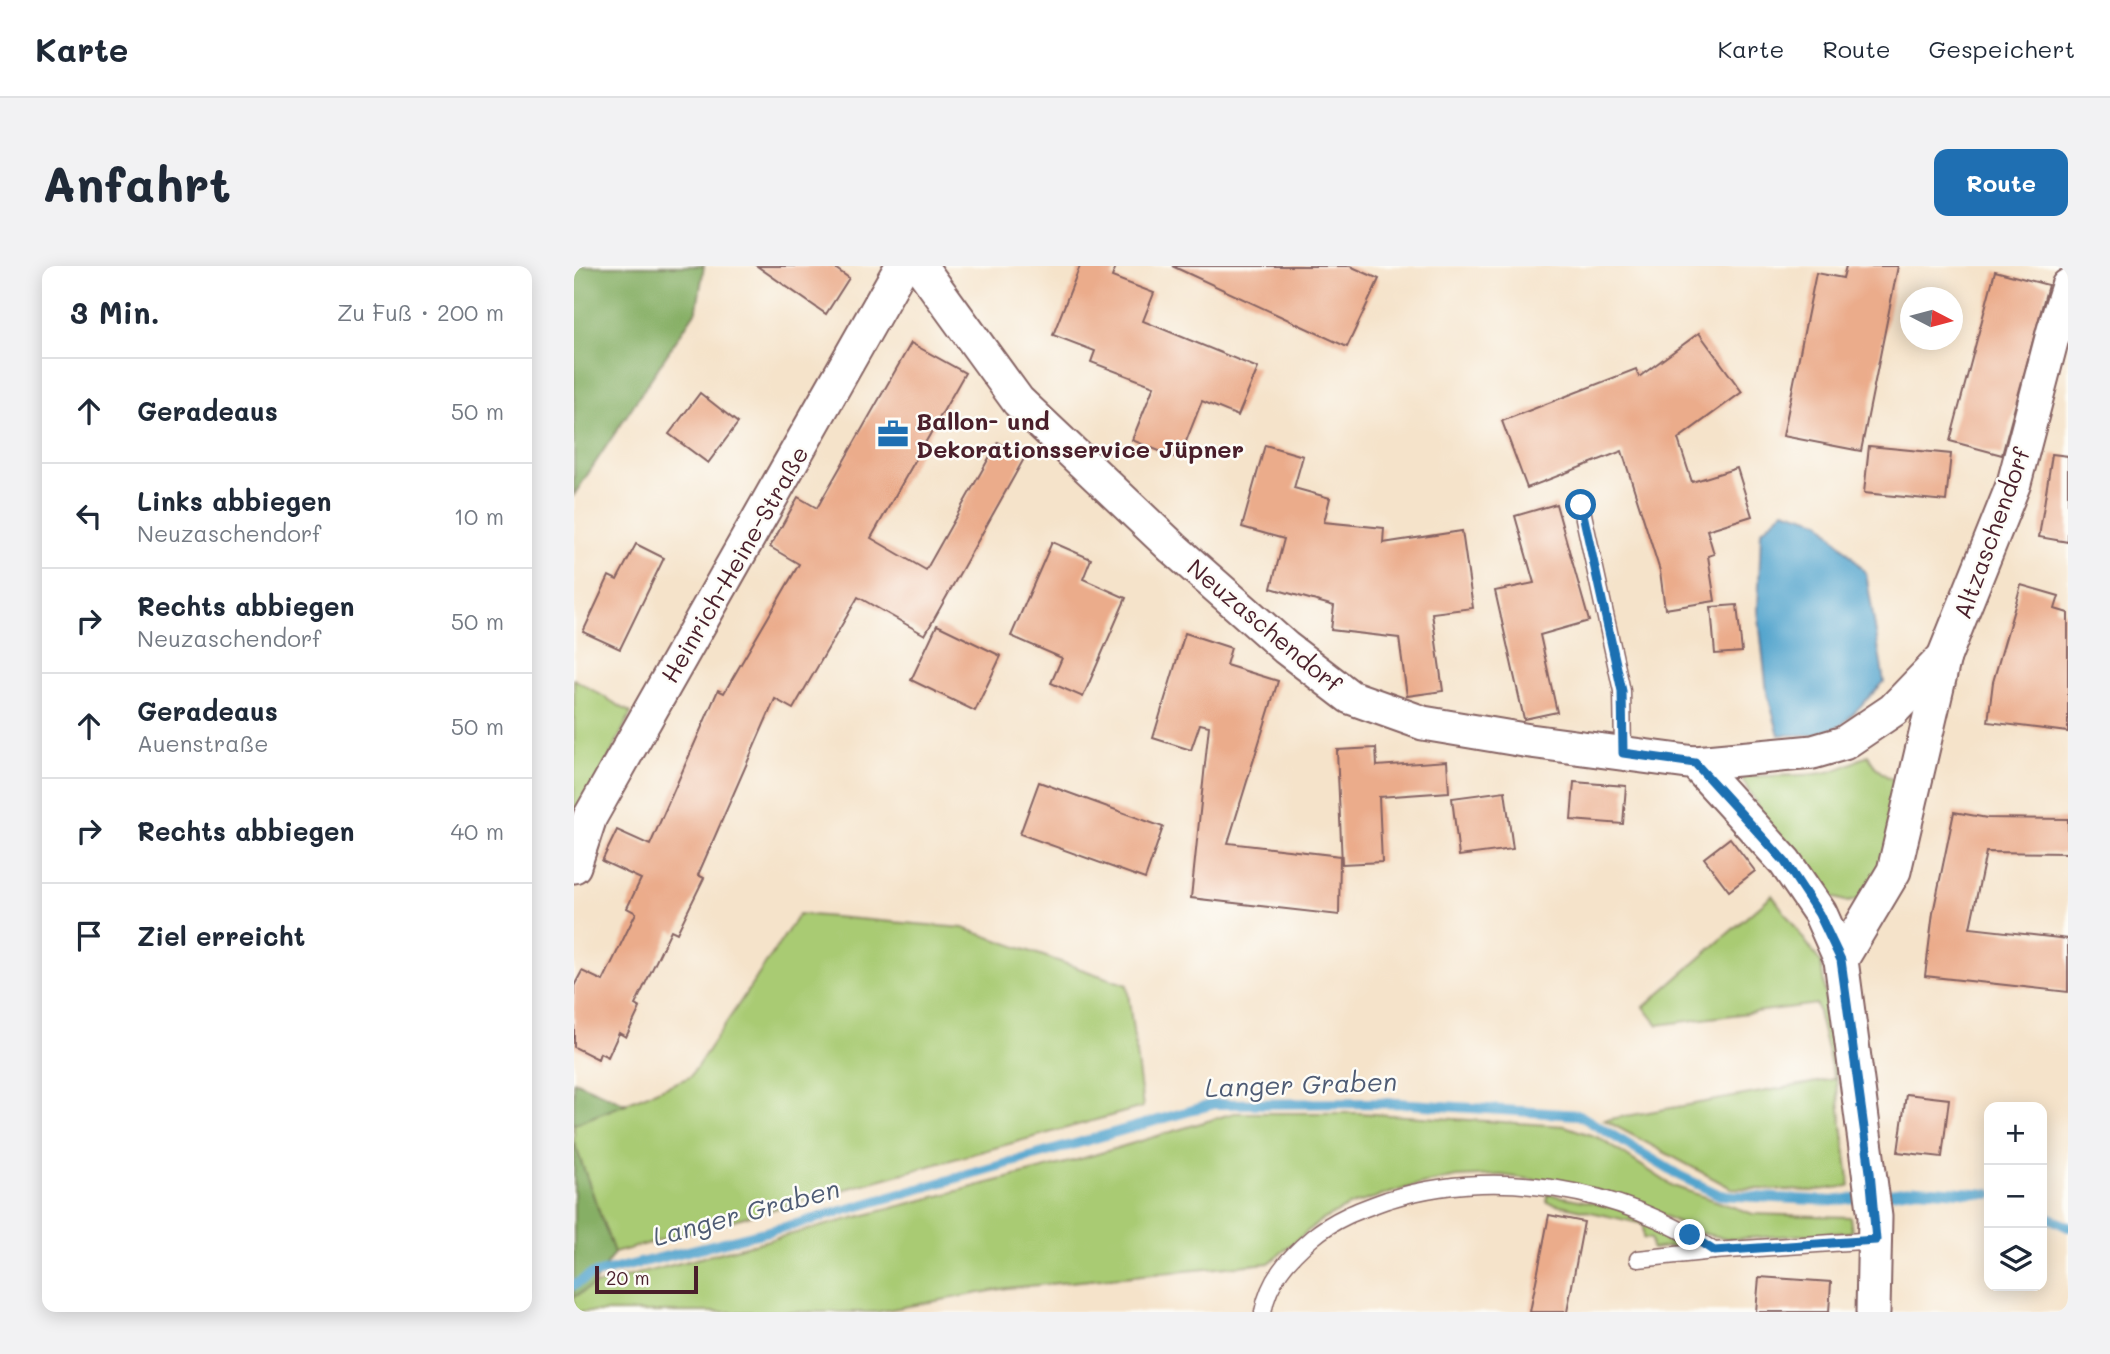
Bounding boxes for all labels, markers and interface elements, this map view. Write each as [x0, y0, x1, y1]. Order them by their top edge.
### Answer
text: Karte [35, 27, 129, 70]
text: Karte [1717, 33, 1784, 64]
text: Route [1822, 33, 1891, 64]
text: Gespeichert [1929, 33, 2075, 64]
button: Route [1934, 149, 2068, 216]
text: Anfahrt [42, 151, 231, 214]
north arrow [1900, 287, 1963, 350]
text: 3 Min. [70, 292, 160, 332]
text: Zu Fuß · 200 m [337, 297, 504, 327]
icon: ahead [70, 392, 108, 430]
text: Geradeaus [137, 394, 278, 428]
text: 50 m [451, 396, 504, 426]
place label: Ballon- und Dekorationsservice Jüpner [916, 405, 1244, 464]
office icon: Ballon- und Dekorationsservice Jüpner [876, 417, 910, 451]
street label: Heinrich-Heine-Straße [653, 440, 815, 688]
street label: Altzaschendorf [1946, 443, 2037, 623]
text: Links abbiegen [137, 484, 332, 518]
route start [1565, 489, 1596, 520]
icon: left [70, 497, 108, 535]
text: 10 m [454, 501, 504, 531]
text: Neuzaschendorf [137, 518, 321, 548]
street label: Neuzaschendorf [1181, 551, 1349, 699]
text: Rechts abbiegen [137, 589, 354, 623]
icon: right [70, 602, 108, 640]
text: 50 m [451, 606, 504, 636]
text: Neuzaschendorf [137, 623, 321, 653]
text: Geradeaus [137, 694, 278, 728]
icon: ahead [70, 707, 108, 745]
text: 50 m [451, 711, 504, 741]
text: Auenstraße [137, 728, 268, 758]
icon: right [70, 812, 108, 850]
text: Rechts abbiegen [137, 814, 354, 848]
text: 40 m [451, 816, 504, 846]
icon: arrive [70, 917, 108, 955]
text: Ziel erreicht [137, 919, 305, 953]
water label: Langer Graben [1204, 1064, 1398, 1104]
map controls [1984, 1102, 2047, 1291]
button: + [1984, 1102, 2047, 1165]
button: − [1984, 1165, 2047, 1228]
water label: Langer Graben [649, 1171, 843, 1253]
route end [1674, 1219, 1705, 1250]
button: layers [1984, 1228, 2047, 1291]
scale bar [595, 1263, 698, 1295]
text: 20 m [606, 1265, 650, 1290]

